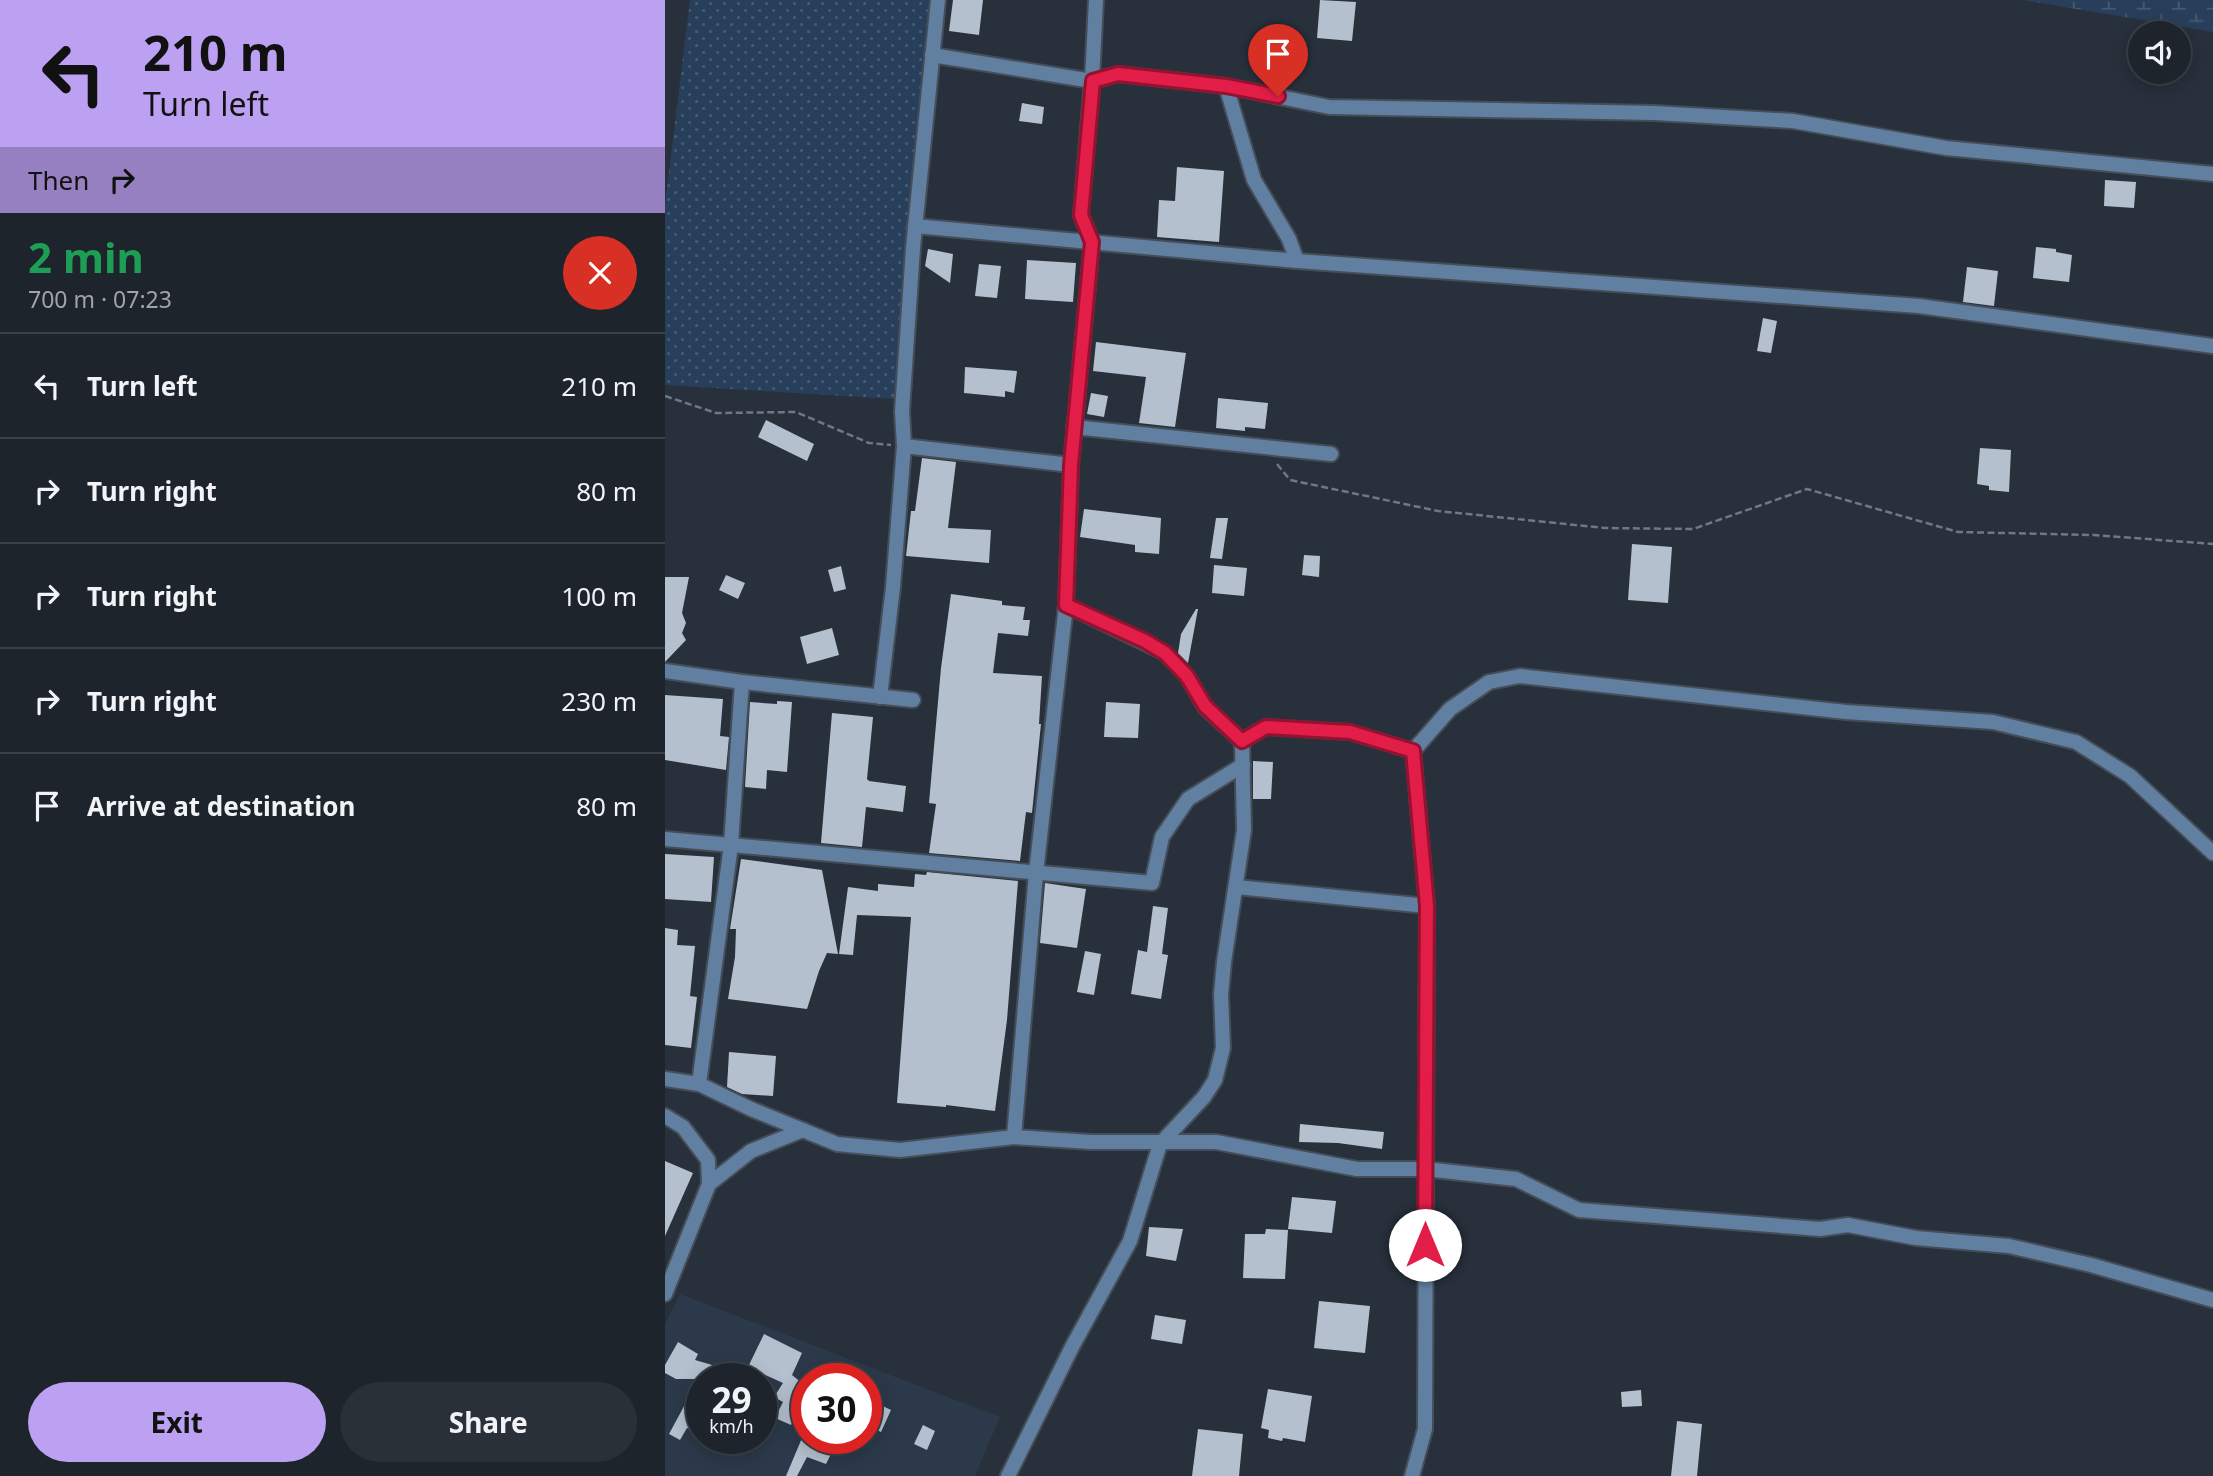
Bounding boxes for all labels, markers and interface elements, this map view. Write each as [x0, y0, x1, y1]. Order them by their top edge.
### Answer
text: 210 m [143, 19, 288, 85]
map controls [2128, 21, 2191, 84]
button: sound [2128, 21, 2191, 84]
pin [1248, 24, 1308, 96]
icon: left [28, 28, 119, 119]
icon: arrive [1259, 35, 1297, 73]
text: Turn left [143, 82, 269, 125]
icon: right [103, 161, 141, 199]
text: Then [28, 162, 89, 198]
text: 2 min [28, 228, 144, 285]
button: close [563, 236, 637, 310]
text: 700 m · 07:23 [28, 283, 172, 315]
icon: left [28, 367, 66, 405]
text: Turn left [87, 368, 198, 404]
text: 210 m [561, 368, 637, 404]
icon: right [28, 472, 66, 510]
text: Turn right [87, 473, 217, 509]
text: 80 m [576, 473, 637, 509]
icon: right [28, 577, 66, 615]
text: Turn right [87, 578, 217, 614]
text: 100 m [561, 578, 637, 614]
icon: right [28, 682, 66, 720]
text: Turn right [87, 683, 217, 719]
text: 230 m [561, 683, 637, 719]
icon: arrive [28, 787, 66, 825]
text: Arrive at destination [87, 788, 356, 824]
text: 80 m [576, 788, 637, 824]
position arrow [1388, 1208, 1462, 1282]
speed limit sign: 30 [791, 1363, 882, 1454]
text: 29 [711, 1376, 752, 1423]
button: Exit [28, 1382, 326, 1462]
button: Share [340, 1382, 637, 1462]
text: km/h [709, 1414, 754, 1438]

